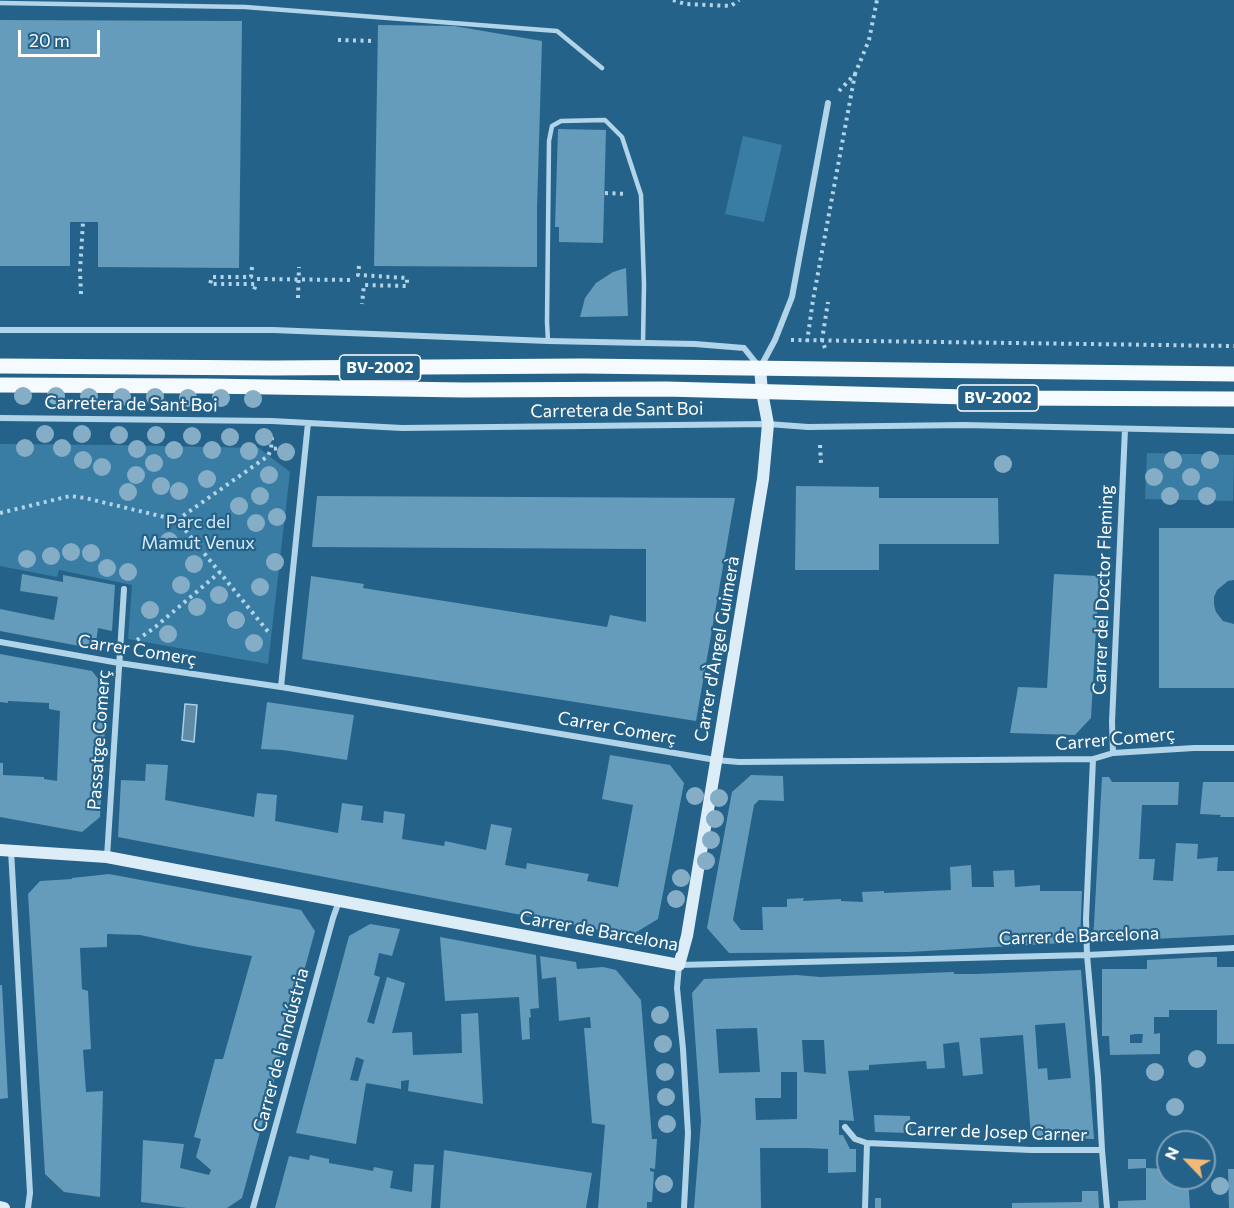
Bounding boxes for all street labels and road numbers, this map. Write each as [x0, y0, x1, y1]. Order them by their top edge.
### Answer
road number: BV-2002 [340, 355, 421, 381]
road number: BV-2002 [958, 385, 1038, 411]
street label: Carretera de Sant Boi [44, 392, 218, 416]
street label: Carretera de Sant Boi [530, 398, 704, 422]
street label: Carrer del Doctor Fleming [1089, 485, 1117, 695]
street label: Carrer d'Àngel Guimerà [690, 554, 744, 744]
street label: Carrer Comerç [76, 630, 198, 670]
street label: Passatge Comerç [83, 669, 115, 811]
street label: Carrer Comerç [556, 707, 678, 749]
street label: Carrer Comerç [1054, 723, 1176, 755]
street label: Carrer de Barcelona [518, 906, 680, 956]
street label: Carrer de Barcelona [998, 922, 1160, 950]
street label: Carrer de la Indústria [249, 965, 313, 1135]
street label: Carrer de Josep Carner [904, 1118, 1088, 1146]

